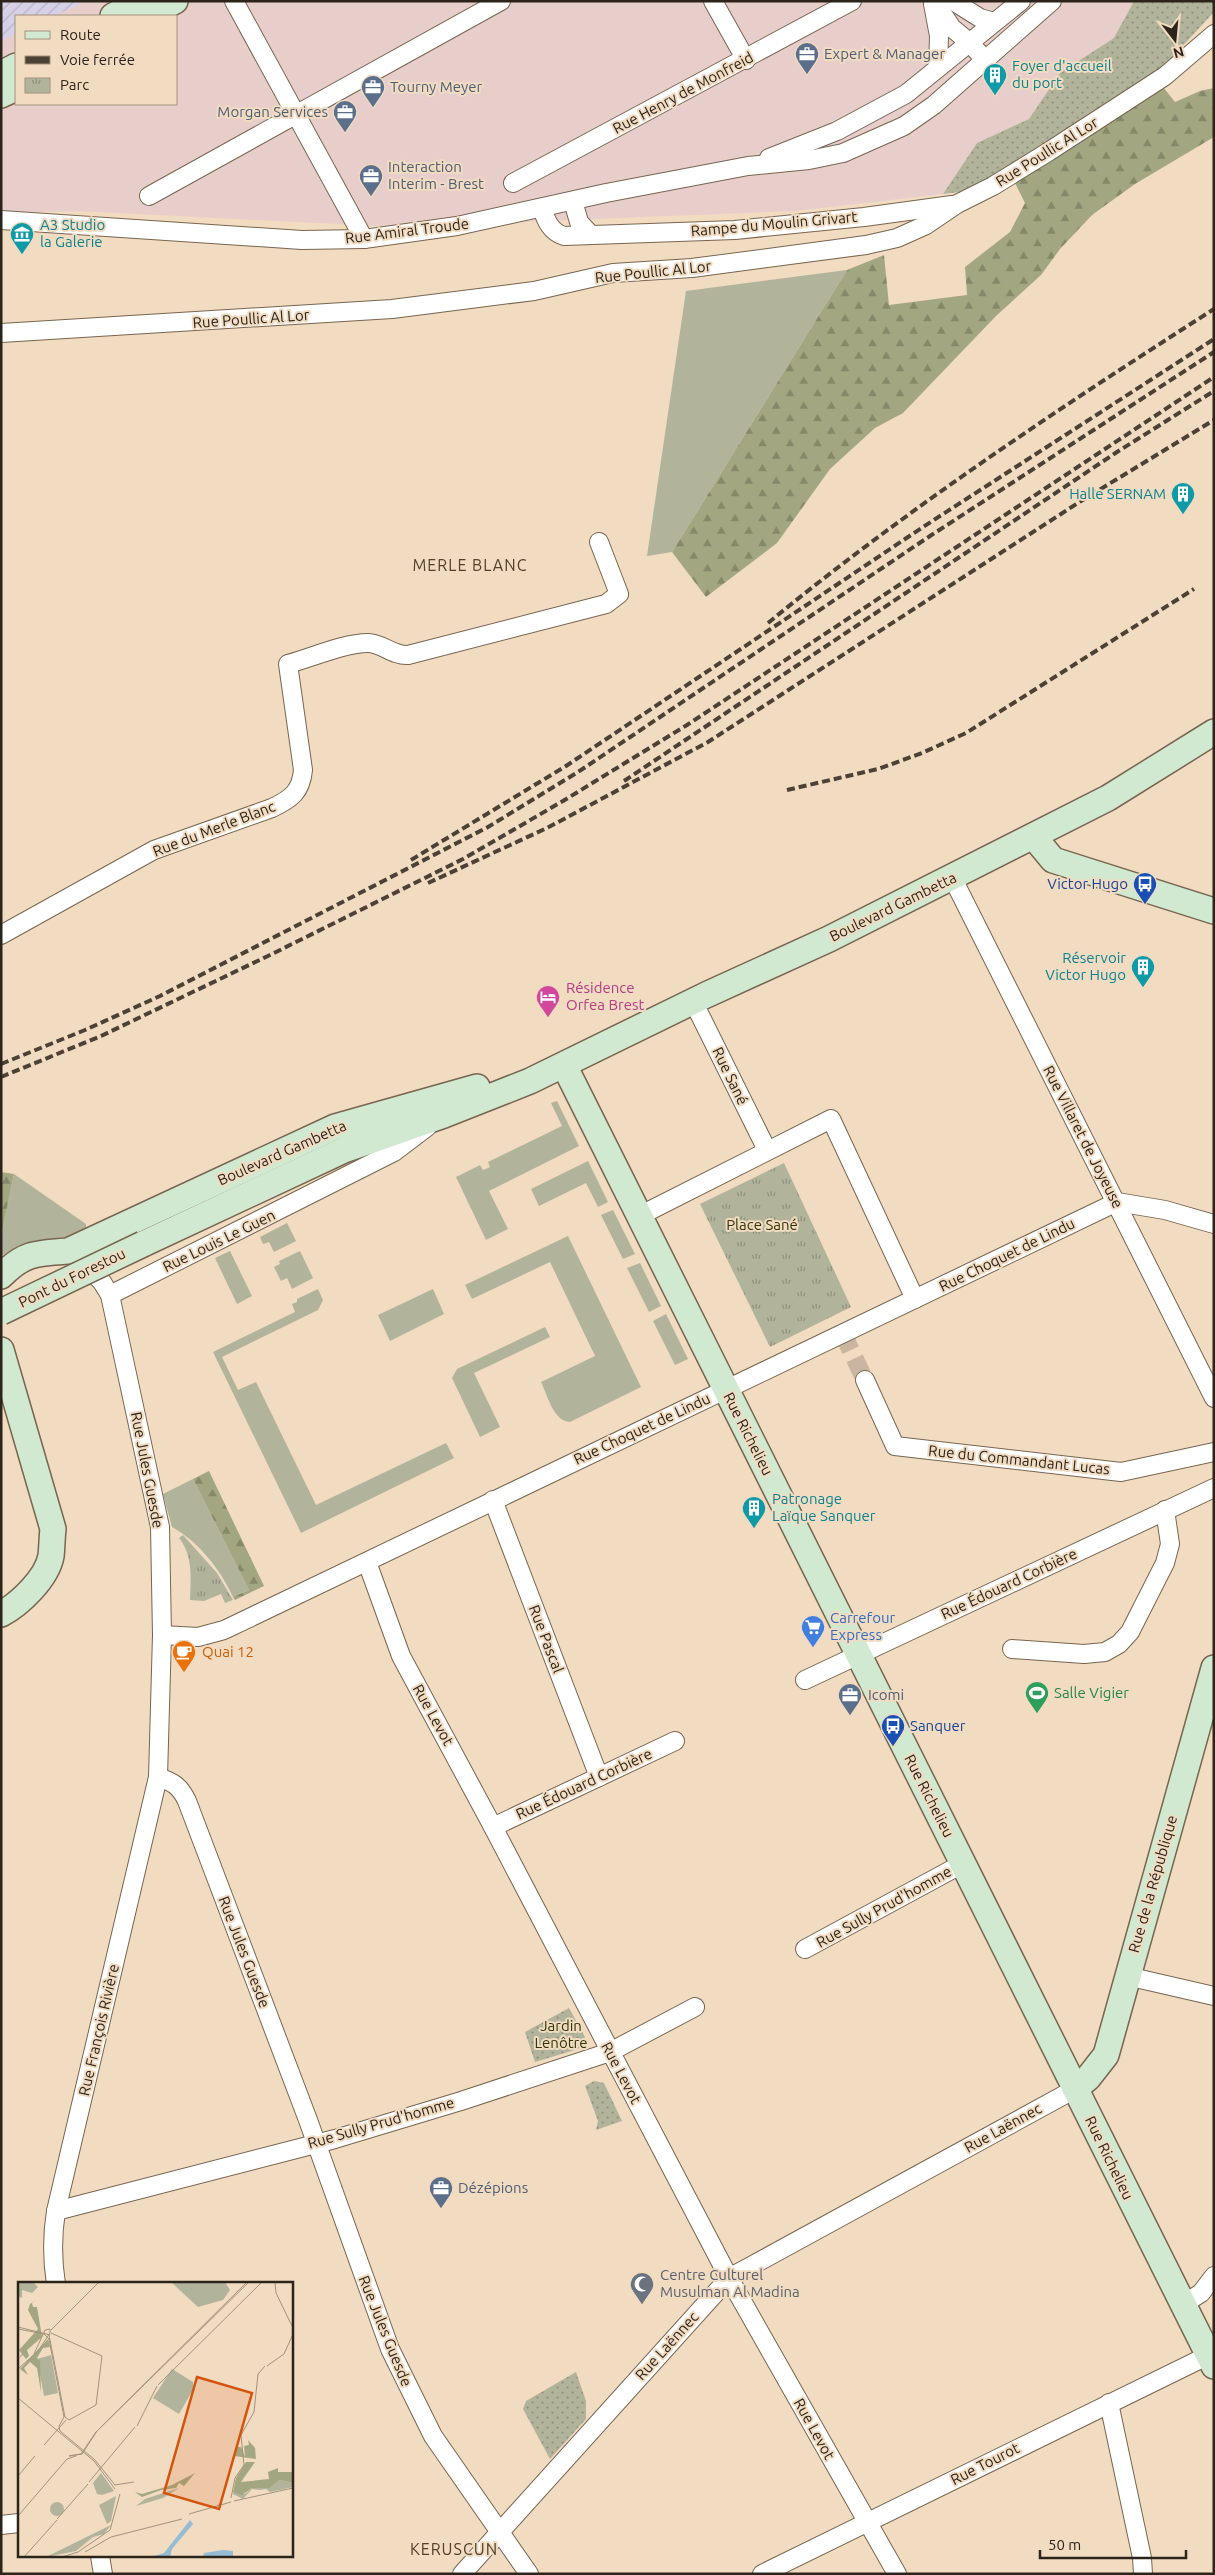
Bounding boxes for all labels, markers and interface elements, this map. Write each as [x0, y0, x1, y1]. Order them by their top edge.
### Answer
legend [15, 15, 178, 105]
north arrow [1150, 15, 1200, 65]
text: Route [60, 26, 101, 43]
office icon: Expert & Manager [794, 41, 820, 75]
text: N [1171, 43, 1186, 62]
place label: Expert & Manager [824, 45, 945, 62]
street label: Rue Henry de Monfreid [610, 48, 756, 137]
text: Voie ferrée [60, 51, 135, 68]
place label: Foyer d'accueil du port [1012, 57, 1112, 91]
building icon: Foyer d'accueil du port [982, 62, 1008, 96]
office icon: Tourny Meyer [360, 74, 386, 108]
text: Parc [60, 76, 89, 93]
place label: Tourny Meyer [390, 78, 483, 95]
office icon: Morgan Services [332, 99, 358, 133]
place label: Morgan Services [217, 103, 328, 120]
street label: Rue Poullic Al Lor [993, 113, 1101, 190]
place label: Interaction Interim - Brest [388, 158, 484, 192]
office icon: Interaction Interim - Brest [358, 163, 384, 197]
street label: Rampe du Moulin Grivart [690, 208, 858, 239]
street label: Rue Amiral Troude [344, 214, 470, 247]
place label: A3 Studio la Galerie [40, 216, 105, 250]
museum icon: A3 Studio la Galerie [9, 221, 35, 255]
street label: Rue Poullic Al Lor [594, 257, 712, 286]
street label: Rue Poullic Al Lor [192, 306, 310, 331]
building icon: Halle SERNAM [1170, 481, 1196, 515]
place label: Halle SERNAM [1069, 485, 1166, 502]
district label: MERLE BLANC [412, 556, 528, 574]
street label: Rue du Merle Blanc [150, 797, 277, 860]
street label: Boulevard Gambetta [827, 868, 959, 945]
bus stop icon: Victor Hugo [1132, 871, 1158, 905]
place label: Victor Hugo [1047, 875, 1128, 892]
place label: Réservoir Victor Hugo [1045, 949, 1126, 983]
building icon: Réservoir Victor Hugo [1130, 954, 1156, 988]
place label: Résidence Orfea Brest [566, 979, 644, 1013]
hotel icon: Résidence Orfea Brest [535, 984, 561, 1018]
street label: Rue Sané [709, 1044, 752, 1107]
street label: Rue Villaret de Joyeuse [1040, 1063, 1127, 1211]
street label: Boulevard Gambetta [215, 1116, 349, 1189]
street label: Rue Louis Le Guen [160, 1206, 278, 1275]
street label: Rue Choquet de Lindu [936, 1214, 1077, 1295]
park label: Place Sané [726, 1216, 798, 1233]
street label: Pont du Forestou [16, 1244, 128, 1311]
street label: Rue Choquet de Lindu [571, 1389, 713, 1468]
street label: Rue Richelieu [720, 1389, 777, 1478]
street label: Rue Jules Guesde [128, 1410, 167, 1529]
street label: Rue du Commandant Lucas [928, 1442, 1111, 1477]
place label: Patronage Laïque Sanquer [772, 1490, 876, 1524]
building icon: Patronage Laïque Sanquer [741, 1495, 767, 1529]
street label: Rue Édouard Corbière [938, 1545, 1079, 1623]
street label: Rue Pascal [526, 1603, 567, 1675]
place label: Carrefour Express [830, 1609, 896, 1643]
supermarket icon: Carrefour Express [800, 1614, 826, 1648]
cafe icon: Quai 12 [171, 1639, 197, 1673]
place label: Quai 12 [202, 1643, 254, 1660]
sports icon: Salle Vigier [1024, 1680, 1050, 1714]
street label: Rue Levot [410, 1681, 457, 1748]
office icon: Icomi [837, 1682, 863, 1716]
place label: Salle Vigier [1054, 1684, 1129, 1701]
place label: Icomi [868, 1686, 904, 1703]
bus stop icon: Sanquer [880, 1713, 906, 1747]
place label: Sanquer [910, 1717, 966, 1734]
street label: Rue Édouard Corbière [513, 1745, 654, 1823]
street label: Rue Richelieu [901, 1751, 958, 1840]
street label: Rue de la République [1125, 1813, 1180, 1955]
street label: Rue Sully Prud'homme [813, 1862, 954, 1951]
street label: Rue Jules Guesde [215, 1894, 274, 2010]
street label: Rue François Rivière [75, 1962, 122, 2097]
park label: Jardin Lenôtre [534, 2017, 588, 2051]
street label: Rue Levot [598, 2039, 645, 2107]
street label: Rue Sully Prud'homme [306, 2093, 456, 2152]
street label: Rue Laënnec [961, 2099, 1044, 2156]
street label: Rue Richelieu [1082, 2113, 1137, 2202]
office icon: Dézépions [428, 2175, 454, 2209]
place label: Dézépions [458, 2179, 528, 2196]
place label: Centre Culturel Musulman Al Madina [660, 2266, 800, 2300]
mosque icon: Centre Culturel Musulman Al Madina [629, 2271, 655, 2305]
street label: Rue Jules Guesde [355, 2273, 415, 2389]
inset map [18, 2282, 292, 2558]
street label: Rue Laënnec [632, 2308, 702, 2383]
street label: Rue Levot [791, 2395, 838, 2462]
street label: Rue Tourot [948, 2439, 1022, 2488]
scale bar [1040, 2528, 1186, 2560]
text: 50 m [1048, 2536, 1081, 2553]
district label: KERUSCUN [410, 2540, 498, 2558]

